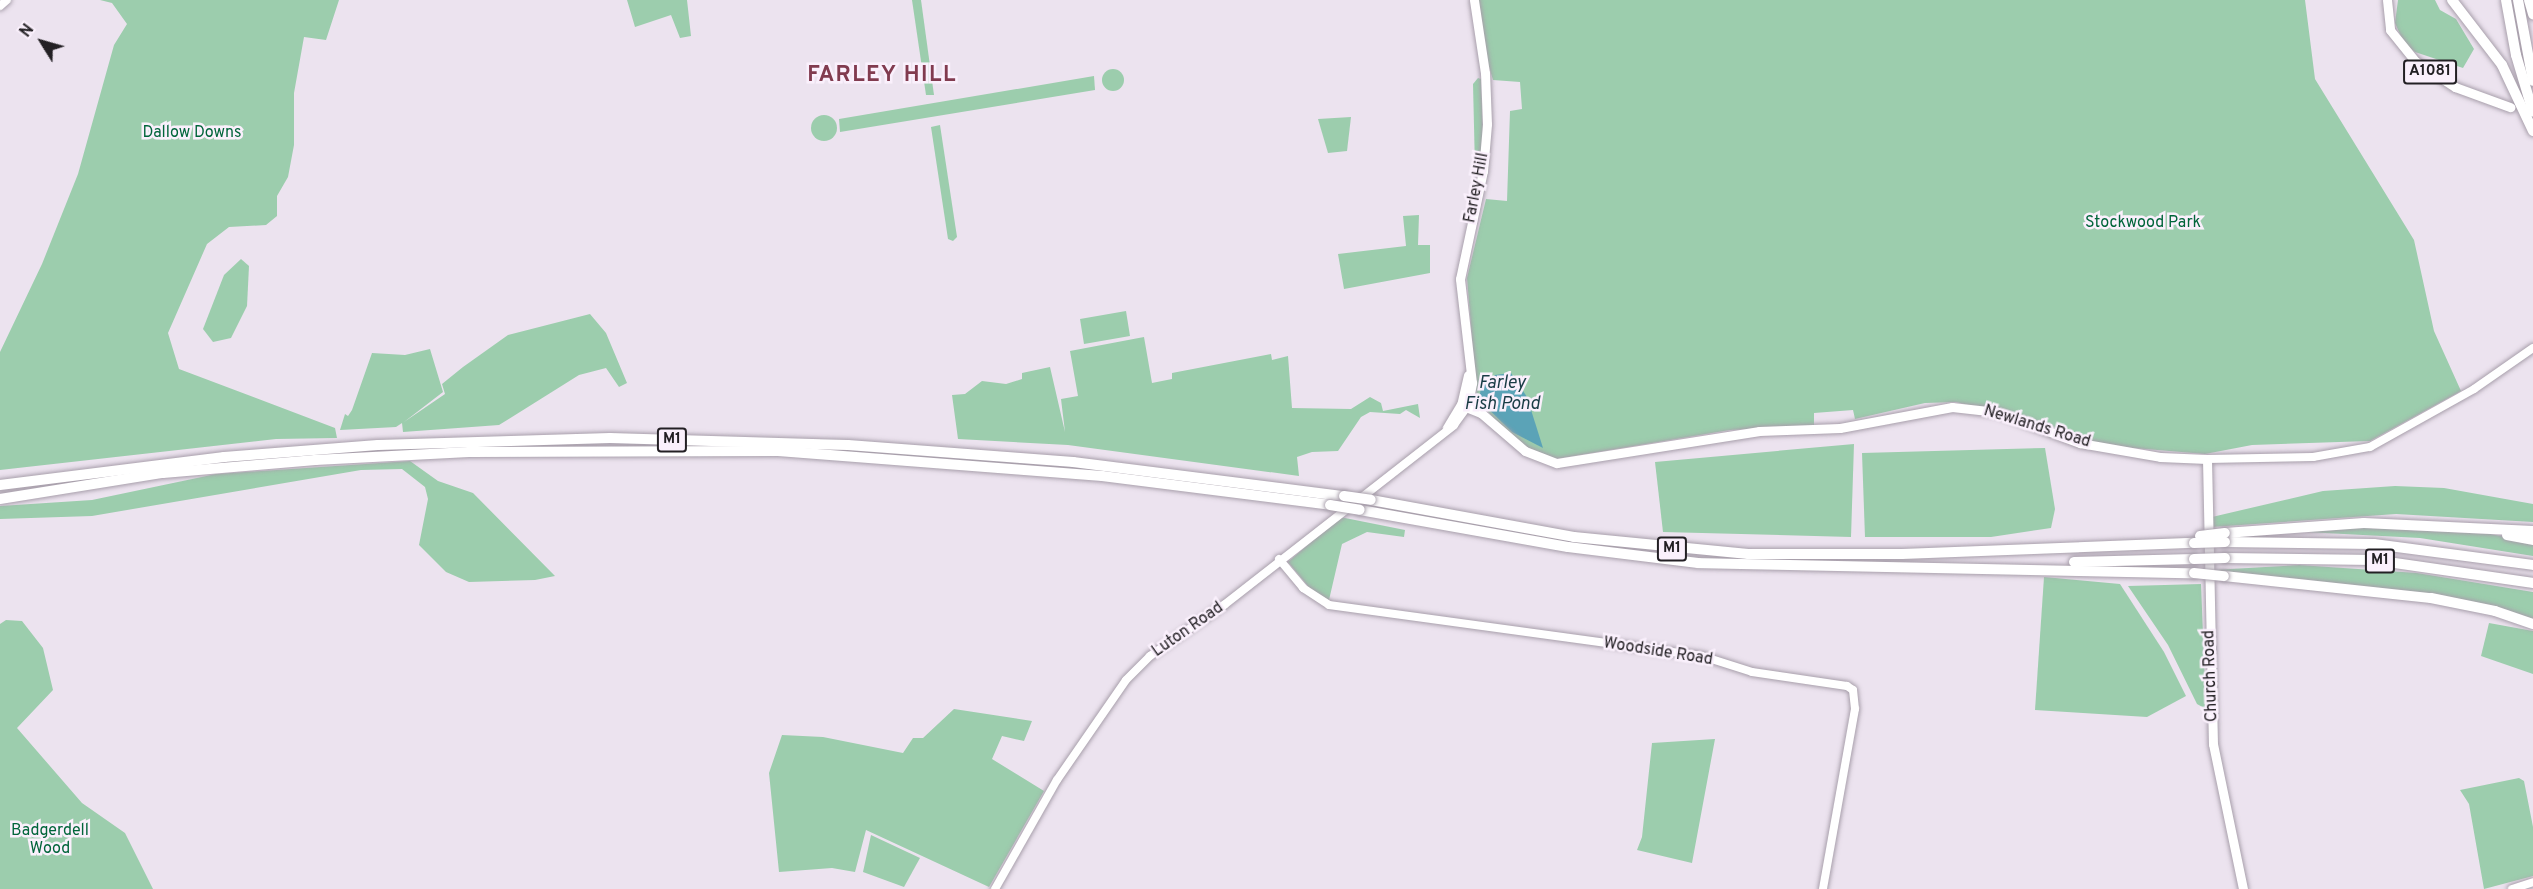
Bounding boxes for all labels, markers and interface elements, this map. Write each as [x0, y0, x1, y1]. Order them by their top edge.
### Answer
north arrow [12, 12, 72, 72]
text: N [16, 21, 39, 42]
road number: A1081 [2403, 60, 2457, 84]
district label: FARLEY HILL [807, 63, 957, 89]
park label: Dallow Downs [143, 123, 241, 143]
street label: Farley Hill [1461, 151, 1493, 225]
park label: Stockwood Park [2085, 213, 2201, 233]
water label: Farley Fish Pond [1464, 374, 1540, 416]
street label: Newlands Road [1981, 402, 2093, 452]
road number: M1 [656, 428, 688, 452]
road number: M1 [1656, 537, 1688, 561]
road number: M1 [2364, 549, 2396, 573]
street label: Luton Road [1149, 598, 1227, 662]
street label: Church Road [2200, 630, 2222, 722]
street label: Woodside Road [1602, 634, 1714, 670]
park label: Badgerdell Wood [11, 821, 89, 859]

